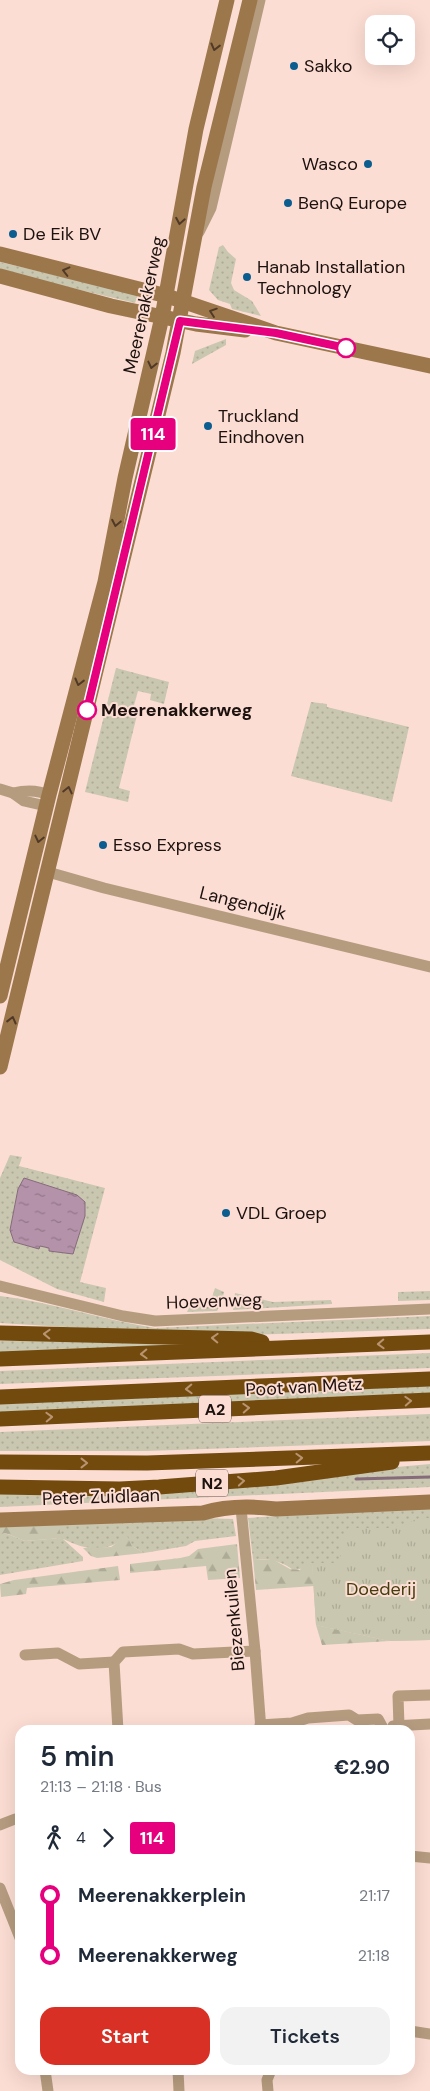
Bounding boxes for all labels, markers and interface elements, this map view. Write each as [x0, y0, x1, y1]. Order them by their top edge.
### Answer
map controls [365, 15, 415, 65]
button: locate [365, 15, 415, 65]
one-way arrow [210, 43, 221, 52]
place label: Sakko [304, 54, 352, 78]
marker: Sakko [288, 60, 300, 72]
place label: Wasco [302, 152, 358, 176]
marker: Wasco [362, 158, 374, 170]
place label: BenQ Europe [298, 191, 407, 215]
marker: BenQ Europe [282, 197, 294, 209]
one-way arrow [176, 216, 186, 225]
place label: De Eik BV [23, 222, 101, 246]
marker: De Eik BV [7, 228, 19, 240]
street label: Meerenakkerweg [118, 234, 170, 376]
place label: Hanab Installation Technology [257, 255, 405, 300]
one-way arrow [61, 266, 70, 277]
marker: Hanab Installation Technology [241, 271, 253, 283]
one-way arrow [209, 308, 217, 318]
unlabelled marker [336, 338, 356, 358]
one-way arrow [147, 360, 158, 369]
place label: Truckland Eindhoven [218, 404, 304, 449]
line badge: 114 [124, 418, 182, 450]
marker: Truckland Eindhoven [202, 420, 214, 432]
text: 114 [141, 422, 165, 446]
one-way arrow [111, 519, 122, 528]
one-way arrow [74, 677, 85, 686]
place label: Meerenakkerweg [101, 698, 252, 722]
marker: Meerenakkerweg [77, 700, 97, 720]
one-way arrow [62, 786, 73, 795]
place label: Esso Express [113, 833, 222, 857]
one-way arrow [34, 834, 45, 843]
marker: Esso Express [97, 839, 109, 851]
street label: Langendijk [197, 881, 289, 925]
one-way arrow [6, 1015, 17, 1024]
place label: VDL Groep [236, 1201, 327, 1225]
marker: VDL Groep [220, 1207, 232, 1219]
street label: Hoevenweg [166, 1287, 262, 1315]
one-way arrow [43, 1329, 51, 1340]
one-way arrow [211, 1333, 219, 1344]
one-way arrow [377, 1338, 385, 1349]
one-way arrow [140, 1349, 148, 1359]
street label: Poot van Metz [245, 1372, 363, 1402]
one-way arrow [185, 1384, 192, 1394]
road number: A2 [199, 1396, 231, 1422]
one-way arrow [405, 1396, 413, 1406]
one-way arrow [242, 1403, 250, 1414]
one-way arrow [45, 1411, 53, 1422]
one-way arrow [295, 1452, 303, 1463]
one-way arrow [80, 1458, 88, 1468]
road number: N2 [196, 1470, 228, 1496]
one-way arrow [237, 1476, 245, 1487]
street label: Peter Zuidlaan [42, 1483, 160, 1511]
street label: Biezenkuilen [218, 1568, 250, 1672]
park label: Doederij [346, 1577, 416, 1601]
text: 5 min [40, 1738, 114, 1775]
text: €2.90 [334, 1755, 390, 1780]
text: 21:13 – 21:18 · Bus [40, 1776, 162, 1797]
icon: walk [40, 1824, 68, 1852]
icon: forward [94, 1824, 122, 1852]
text: 114 [140, 1826, 165, 1850]
text: 4 [76, 1827, 86, 1848]
text: Meerenakkerplein [78, 1883, 246, 1908]
text: 21:17 [359, 1885, 390, 1906]
text: Meerenakkerweg [78, 1943, 238, 1968]
text: 21:18 [358, 1945, 390, 1966]
button: Start [40, 2007, 210, 2065]
button: Tickets [220, 2007, 390, 2065]

